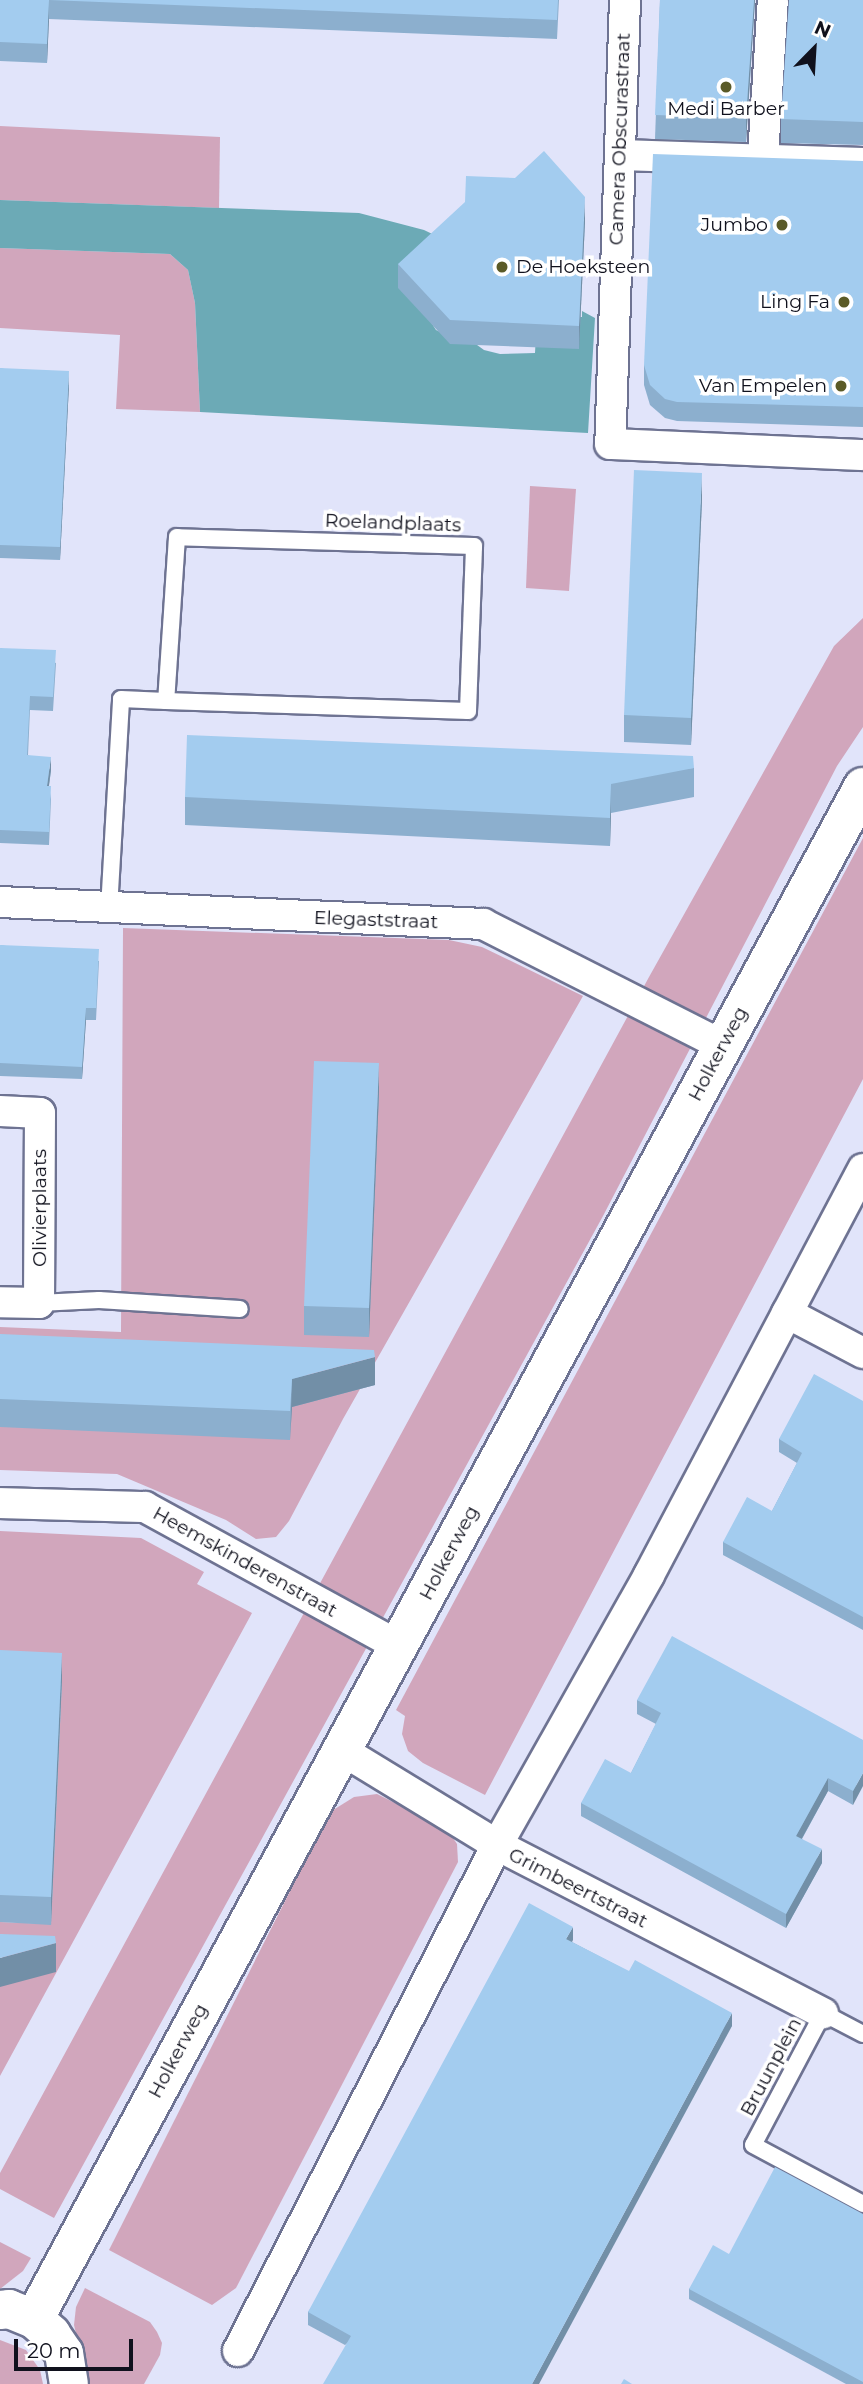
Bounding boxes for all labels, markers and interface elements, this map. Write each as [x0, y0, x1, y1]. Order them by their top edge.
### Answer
north arrow [779, 14, 849, 84]
text: N [811, 16, 834, 43]
street label: Camera Obscurastraat [605, 32, 635, 246]
marker: Medi Barber [718, 79, 734, 95]
place label: Medi Barber [667, 98, 785, 120]
place label: Jumbo [701, 214, 768, 236]
marker: Jumbo [774, 217, 790, 233]
place label: De Hoeksteen [516, 256, 650, 278]
marker: De Hoeksteen [494, 259, 510, 275]
place label: Ling Fa [760, 291, 830, 313]
marker: Ling Fa [836, 294, 852, 310]
place label: Van Empelen [699, 375, 827, 397]
marker: Van Empelen [833, 378, 849, 394]
street label: Roelandplaats [324, 509, 462, 537]
street label: Elegaststraat [313, 906, 439, 934]
street label: Holkerweg [684, 1003, 752, 1105]
street label: Olivierplaats [29, 1149, 51, 1267]
street label: Heemskinderenstraat [149, 1502, 341, 1622]
street label: Holkerweg [415, 1502, 483, 1604]
street label: Grimbeertstraat [505, 1843, 651, 1933]
street label: Holkerweg [144, 2000, 212, 2102]
street label: Bruunplein [736, 2014, 806, 2120]
scale bar [18, 2324, 136, 2368]
text: 20 m [27, 2338, 81, 2363]

